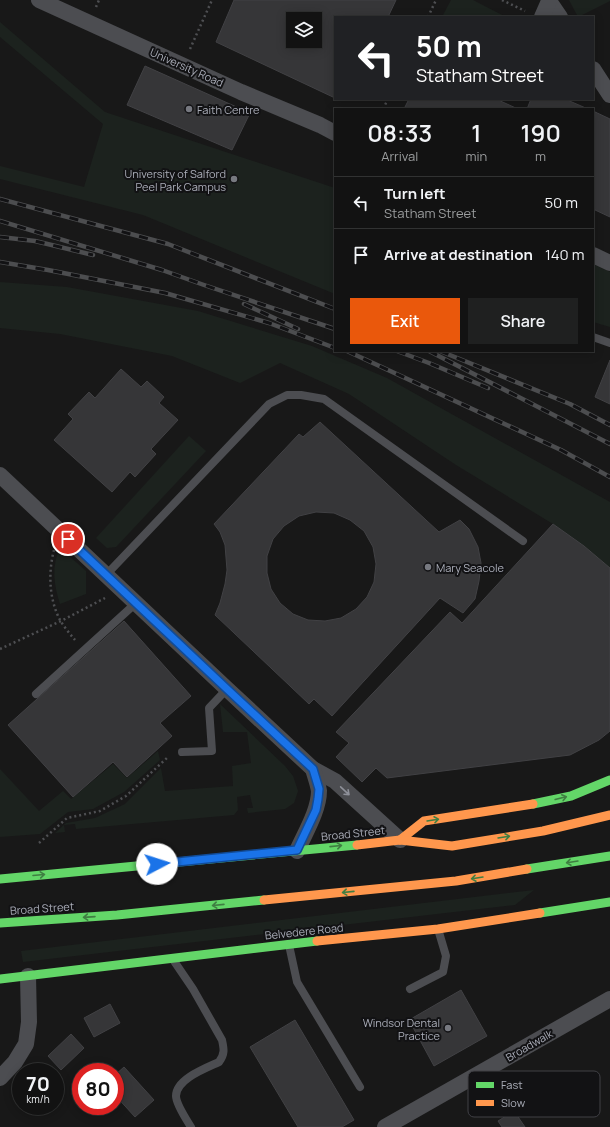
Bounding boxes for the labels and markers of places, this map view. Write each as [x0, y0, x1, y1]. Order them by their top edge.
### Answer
place label: Faith Centre [197, 102, 260, 117]
marker: Faith Centre [184, 104, 194, 114]
place label: University of Salford Peel Park Campus [124, 166, 226, 194]
marker: University of Salford Peel Park Campus [229, 174, 239, 184]
pin [51, 522, 85, 556]
place label: Mary Seacole [436, 560, 504, 575]
marker: Mary Seacole [423, 562, 433, 572]
place label: Windsor Dental Practice [363, 1015, 441, 1043]
marker: Windsor Dental Practice [443, 1023, 453, 1033]

